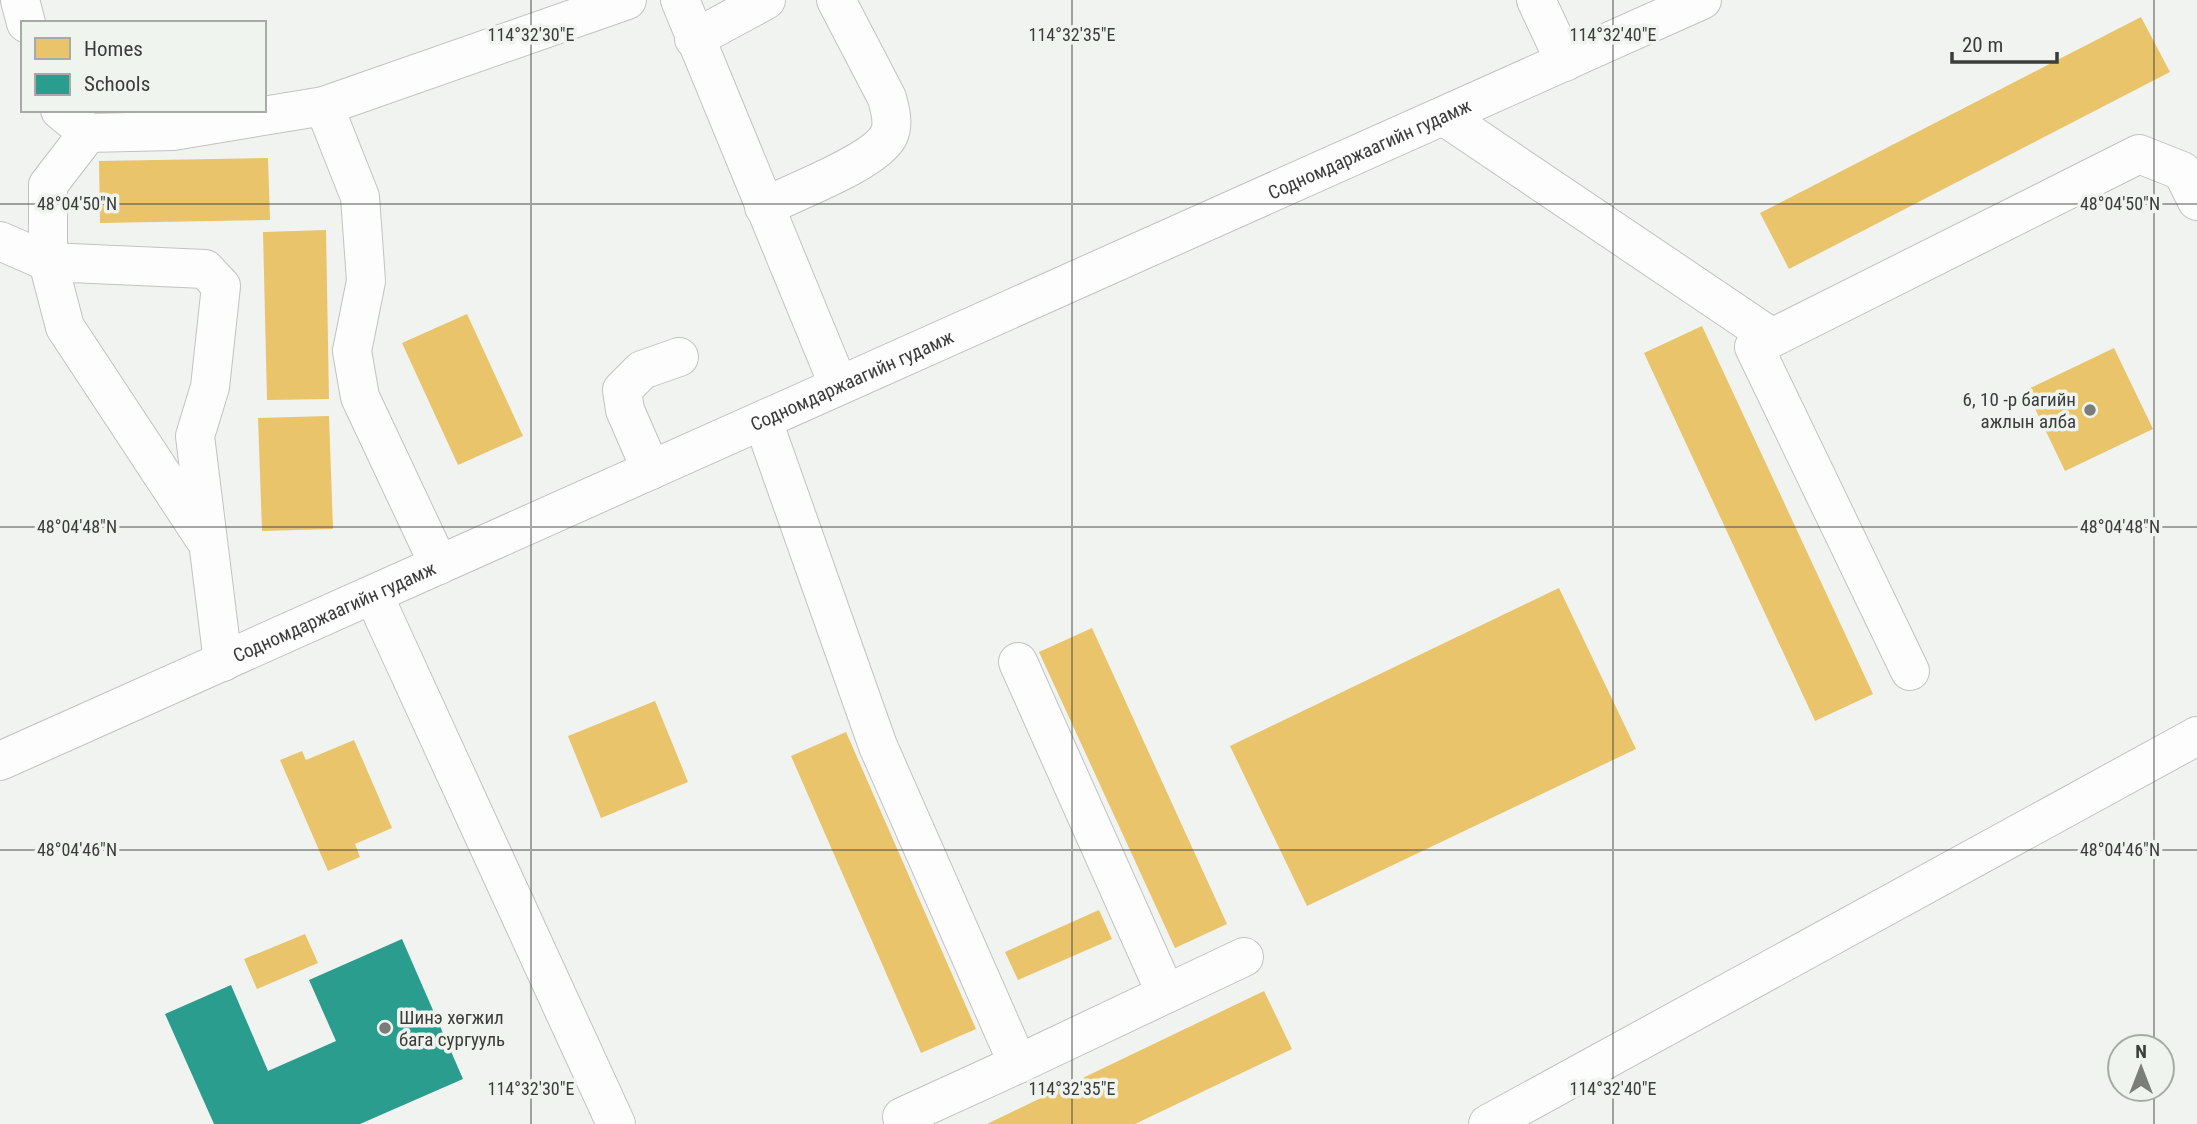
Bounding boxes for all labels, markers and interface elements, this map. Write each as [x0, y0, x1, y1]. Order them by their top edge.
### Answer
legend [21, 21, 266, 112]
scale bar [1952, 21, 2057, 65]
text: 114°32'30"E [488, 24, 574, 45]
text: 114°32'35"E [1029, 24, 1115, 45]
text: 114°32'40"E [1570, 24, 1656, 45]
text: 20 m [1962, 33, 2003, 57]
text: Homes [84, 37, 143, 61]
text: Schools [84, 72, 150, 96]
street label: Содномдаржаагийн гудамж [1264, 93, 1475, 204]
text: 48°04'50"N [37, 193, 117, 214]
text: 48°04'50"N [2080, 193, 2160, 214]
street label: Содномдаржаагийн гудамж [747, 325, 957, 436]
place label: 6, 10 -р багийн ажлын алба [1963, 388, 2076, 433]
marker: 6, 10 -р багийн ажлын алба [2082, 402, 2098, 418]
text: 48°04'48"N [37, 516, 117, 537]
text: 48°04'48"N [2080, 516, 2160, 537]
street label: Содномдаржаагийн гудамж [229, 556, 440, 667]
text: 48°04'46"N [37, 839, 117, 860]
text: 48°04'46"N [2080, 839, 2160, 860]
place label: Шинэ хөгжил бага сургууль [399, 1006, 505, 1051]
marker: Шинэ хөгжил бага сургууль [377, 1020, 393, 1036]
north arrow [2106, 1033, 2176, 1103]
text: N [2135, 1040, 2147, 1063]
text: 114°32'30"E [488, 1078, 574, 1099]
text: 114°32'35"E [1029, 1078, 1115, 1099]
text: 114°32'40"E [1570, 1078, 1656, 1099]

